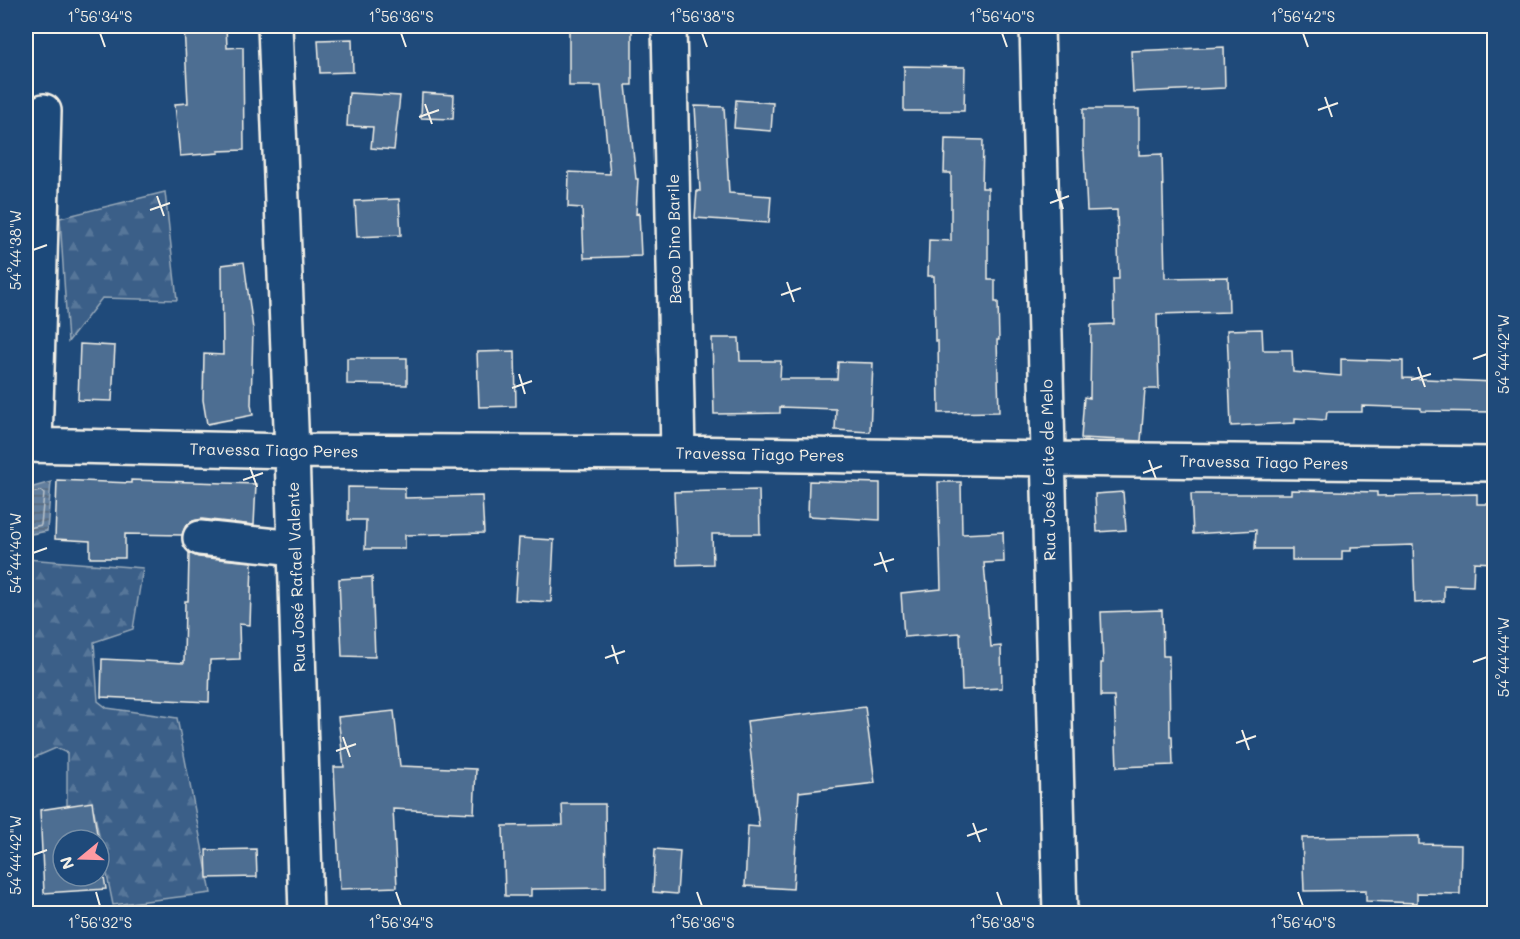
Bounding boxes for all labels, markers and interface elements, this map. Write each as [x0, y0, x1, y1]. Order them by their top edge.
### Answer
text: 1°56'34"S [68, 6, 132, 26]
text: 1°56'36"S [368, 6, 434, 26]
text: 1°56'38"S [669, 6, 735, 26]
text: 1°56'40"S [969, 6, 1035, 26]
text: 1°56'42"S [1271, 6, 1335, 26]
street label: Beco Dino Barile [662, 174, 685, 304]
text: 54°44'38"W [5, 210, 25, 290]
text: 54°44'42"W [1493, 314, 1513, 394]
street label: Rua José Leite de Melo [1035, 379, 1060, 561]
street label: Travessa Tiago Peres [189, 438, 359, 461]
street label: Travessa Tiago Peres [675, 442, 845, 465]
street label: Travessa Tiago Peres [1179, 450, 1349, 473]
street label: Rua José Rafael Valente [282, 481, 309, 673]
text: 54°44'40"W [5, 513, 25, 593]
text: 54°44'44"W [1493, 617, 1513, 697]
text: 54°44'42"W [5, 815, 25, 895]
north arrow [51, 828, 111, 888]
text: N [54, 854, 78, 872]
text: 1°56'32"S [68, 912, 132, 932]
text: 1°56'34"S [369, 912, 433, 932]
text: 1°56'36"S [669, 912, 735, 932]
text: 1°56'38"S [969, 912, 1035, 932]
text: 1°56'40"S [1270, 912, 1336, 932]

